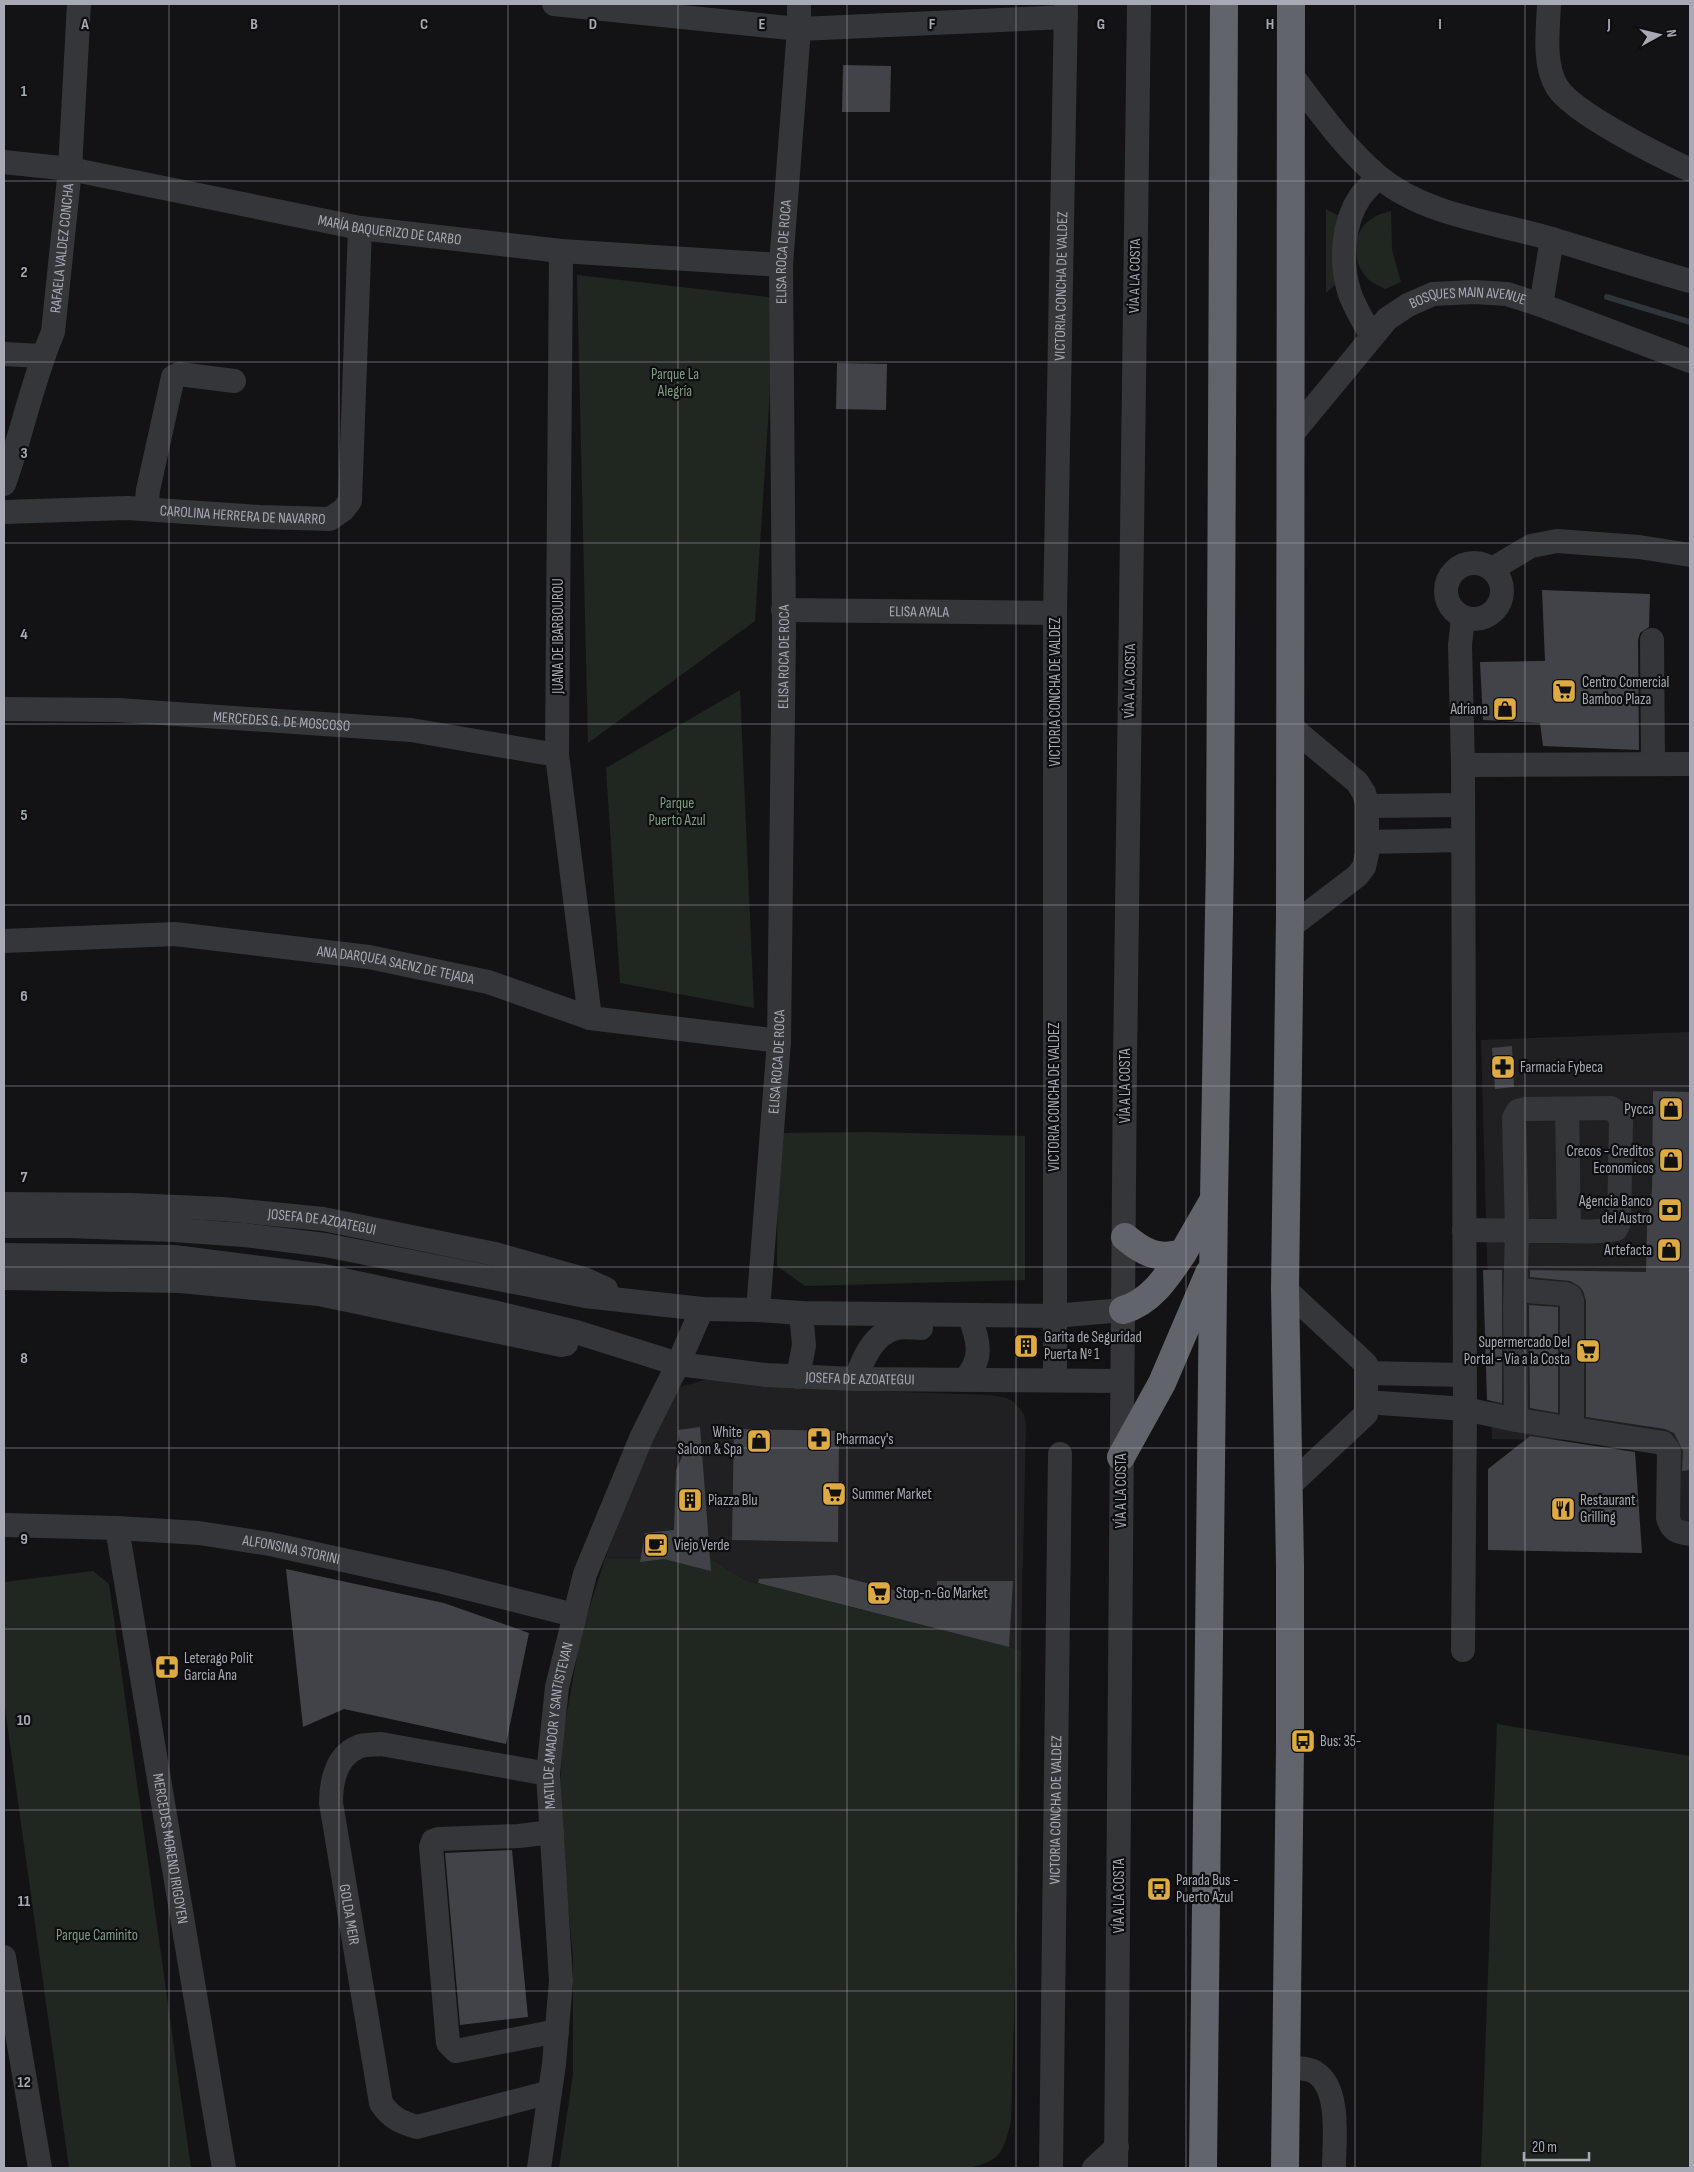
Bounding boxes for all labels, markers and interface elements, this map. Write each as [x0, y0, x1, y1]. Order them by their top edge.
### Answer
north arrow [1634, 10, 1684, 60]
text: A [80, 15, 89, 34]
text: B [250, 15, 258, 34]
text: C [420, 15, 428, 34]
text: D [589, 15, 597, 34]
text: E [759, 15, 766, 34]
text: F [929, 15, 936, 34]
text: G [1097, 15, 1105, 34]
text: H [1266, 15, 1274, 34]
text: I [1438, 15, 1442, 34]
text: J [1606, 15, 1611, 34]
text: N [1662, 28, 1680, 38]
text: 1 [21, 82, 28, 101]
street label: RAFAELA VALDEZ CONCHA [46, 182, 78, 314]
street label: ELISA ROCA DE ROCA [771, 199, 795, 304]
street label: MARÍA BAQUERIZO DE CARBO [316, 210, 462, 249]
street label: VICTORIA CONCHA DE VALDEZ [1050, 211, 1072, 361]
street label: VÍA A LA COSTA [1125, 238, 1145, 313]
text: 2 [20, 263, 28, 282]
street label: BOSQUES MAIN AVENUE [1406, 282, 1529, 313]
park label: Parque La Alegría [651, 365, 699, 401]
text: 3 [20, 444, 28, 463]
street label: CAROLINA HERRERA DE NAVARRO [159, 501, 326, 528]
street label: JUANA DE IBARBOUROU [549, 578, 568, 695]
street label: ELISA AYALA [889, 602, 950, 621]
street label: ELISA ROCA DE ROCA [774, 604, 794, 709]
street label: VICTORIA CONCHA DE VALDEZ [1046, 618, 1065, 766]
text: 4 [20, 625, 28, 644]
street label: VÍA A LA COSTA [1120, 643, 1140, 718]
place label: Centro Comercial Bamboo Plaza [1582, 673, 1669, 709]
supermarket icon: Centro Comercial Bamboo Plaza [1551, 678, 1577, 704]
shop icon: Adriana [1492, 696, 1518, 722]
place label: Adriana [1449, 700, 1488, 719]
street label: MERCEDES G. DE MOSCOSO [212, 707, 351, 735]
park label: Parque Puerto Azul [648, 794, 706, 830]
text: 5 [20, 806, 28, 825]
street label: ANA DARQUEA SAENZ DE TEJADA [315, 941, 477, 988]
text: 6 [20, 987, 28, 1006]
street label: ELISA ROCA DE ROCA [764, 1009, 789, 1114]
street label: VICTORIA CONCHA DE VALDEZ [1045, 1023, 1064, 1171]
street label: VÍA A LA COSTA [1116, 1048, 1135, 1123]
pharmacy icon: Farmacia Fybeca [1490, 1054, 1516, 1080]
place label: Farmacia Fybeca [1520, 1058, 1603, 1077]
shop icon: Pycca [1658, 1096, 1684, 1122]
place label: Pycca [1624, 1100, 1654, 1119]
place label: Crecos - Creditos Economicos [1566, 1142, 1654, 1178]
shop icon: Crecos - Creditos Economicos [1658, 1147, 1684, 1173]
text: 7 [21, 1168, 28, 1187]
place label: Agencia Banco del Austro [1578, 1192, 1652, 1228]
bank icon: Agencia Banco del Austro [1657, 1197, 1683, 1223]
street label: JOSEFA DE AZOATEGUI [266, 1204, 378, 1239]
shop icon: Artefacta [1656, 1237, 1682, 1263]
place label: Artefacta [1603, 1241, 1652, 1260]
place label: Garita de Seguridad Puerta Nº 1 [1044, 1328, 1142, 1364]
building icon: Garita de Seguridad Puerta Nº 1 [1013, 1333, 1039, 1359]
place label: Supermercado Del Portal - Via a la Costa [1464, 1333, 1570, 1369]
supermarket icon: Supermercado Del Portal - Via a la Costa [1575, 1338, 1601, 1364]
text: 8 [20, 1349, 28, 1368]
street label: JOSEFA DE AZOATEGUI [804, 1367, 915, 1389]
place label: White Saloon & Spa [677, 1423, 742, 1459]
pharmacy icon: Pharmacy's [806, 1426, 832, 1452]
shop icon: White Saloon & Spa [746, 1428, 772, 1454]
place label: Pharmacy's [836, 1430, 894, 1449]
street label: VÍA A LA COSTA [1112, 1453, 1131, 1528]
supermarket icon: Summer Market [821, 1481, 847, 1507]
place label: Summer Market [852, 1485, 932, 1504]
building icon: Piazza Blu [677, 1487, 703, 1513]
place label: Piazza Blu [708, 1491, 758, 1510]
place label: Restaurant Grilling [1580, 1491, 1636, 1527]
restaurant icon: Restaurant Grilling [1550, 1496, 1576, 1522]
text: 9 [20, 1530, 28, 1549]
street label: ALFONSINA STORINI [240, 1530, 342, 1569]
cafe icon: Viejo Verde [643, 1532, 669, 1558]
place label: Viejo Verde [674, 1536, 730, 1555]
supermarket icon: Stop-n-Go Market [866, 1580, 892, 1606]
place label: Stop-n-Go Market [896, 1584, 988, 1603]
street label: MATILDE AMADOR Y SANTISTEVAN [538, 1640, 577, 1810]
place label: Leterago Polit Garcia Ana [184, 1649, 254, 1685]
pharmacy icon: Leterago Polit Garcia Ana [154, 1654, 180, 1680]
text: 10 [17, 1711, 31, 1730]
bus stop icon: Bus: 35- [1290, 1728, 1316, 1754]
place label: Bus: 35- [1320, 1732, 1361, 1751]
street label: VICTORIA CONCHA DE VALDEZ [1045, 1735, 1066, 1885]
street label: MERCEDES MORENO IRIGOYEN [149, 1772, 193, 1925]
street label: VÍA A LA COSTA [1110, 1858, 1129, 1933]
place label: Parada Bus - Puerto Azul [1176, 1871, 1238, 1907]
bus stop icon: Parada Bus - Puerto Azul [1146, 1876, 1172, 1902]
street label: GOLDA MEIR [335, 1883, 364, 1947]
text: 11 [18, 1892, 31, 1911]
park label: Parque Caminito [56, 1926, 138, 1945]
text: 12 [17, 2073, 31, 2092]
scale bar [1524, 2130, 1589, 2162]
text: 20 m [1532, 2138, 1557, 2157]

